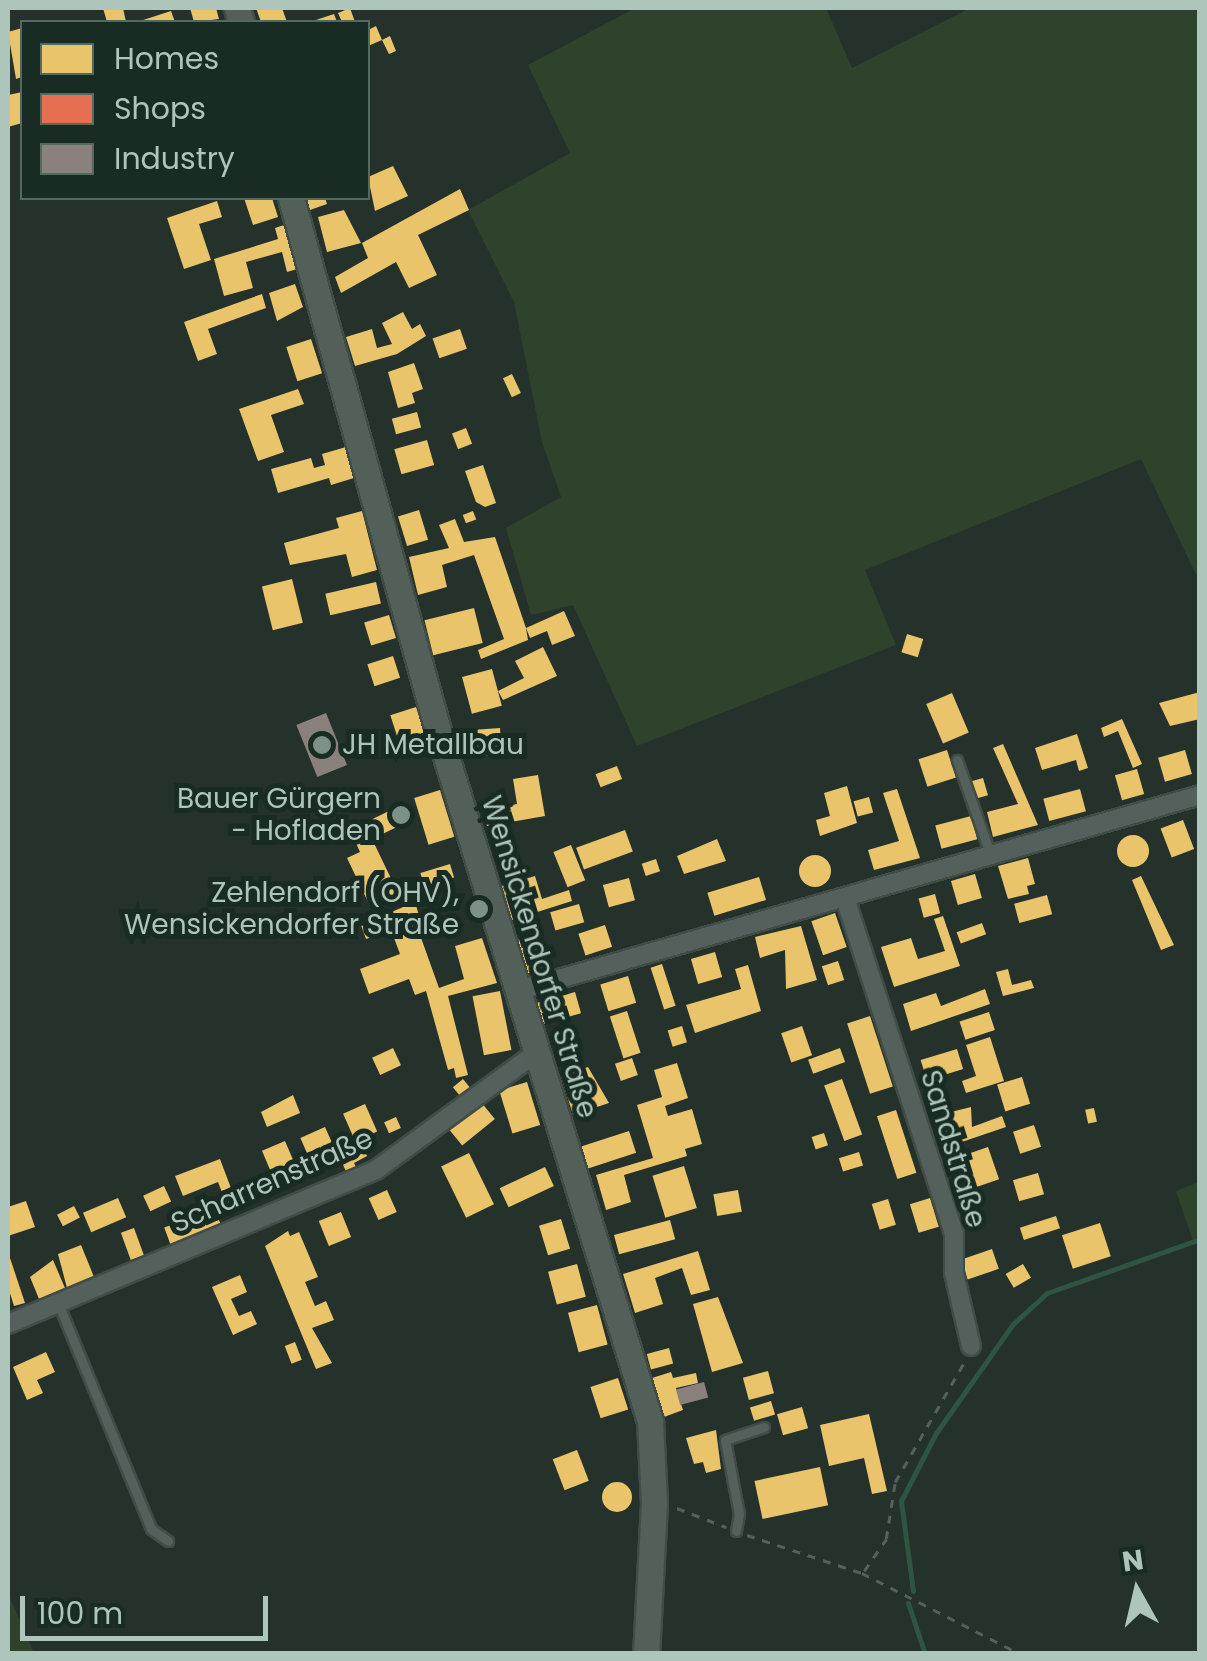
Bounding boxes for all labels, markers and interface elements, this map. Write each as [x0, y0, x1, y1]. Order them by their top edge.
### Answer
legend [20, 20, 370, 200]
text: Homes [114, 37, 219, 80]
text: Shops [114, 87, 206, 130]
text: Industry [114, 137, 235, 180]
place label: JH Metallbau [342, 728, 524, 762]
marker: JH Metallbau [311, 734, 333, 756]
place label: Bauer Gürgern - Hofladen [177, 782, 381, 848]
street label: Wensickendorfer Straße [474, 792, 604, 1122]
marker: Bauer Gürgern - Hofladen [390, 804, 412, 826]
place label: Zehlendorf (OHV), Wensickendorfer Straße [124, 876, 459, 942]
marker: Zehlendorf (OHV), Wensickendorfer Straße [468, 898, 490, 920]
street label: Sandstraße [913, 1066, 993, 1232]
street label: Scharrenstraße [166, 1122, 378, 1240]
text: N [1120, 1540, 1146, 1582]
north arrow [1087, 1541, 1187, 1641]
scale bar [25, 1576, 272, 1638]
text: 100 m [37, 1592, 123, 1635]

